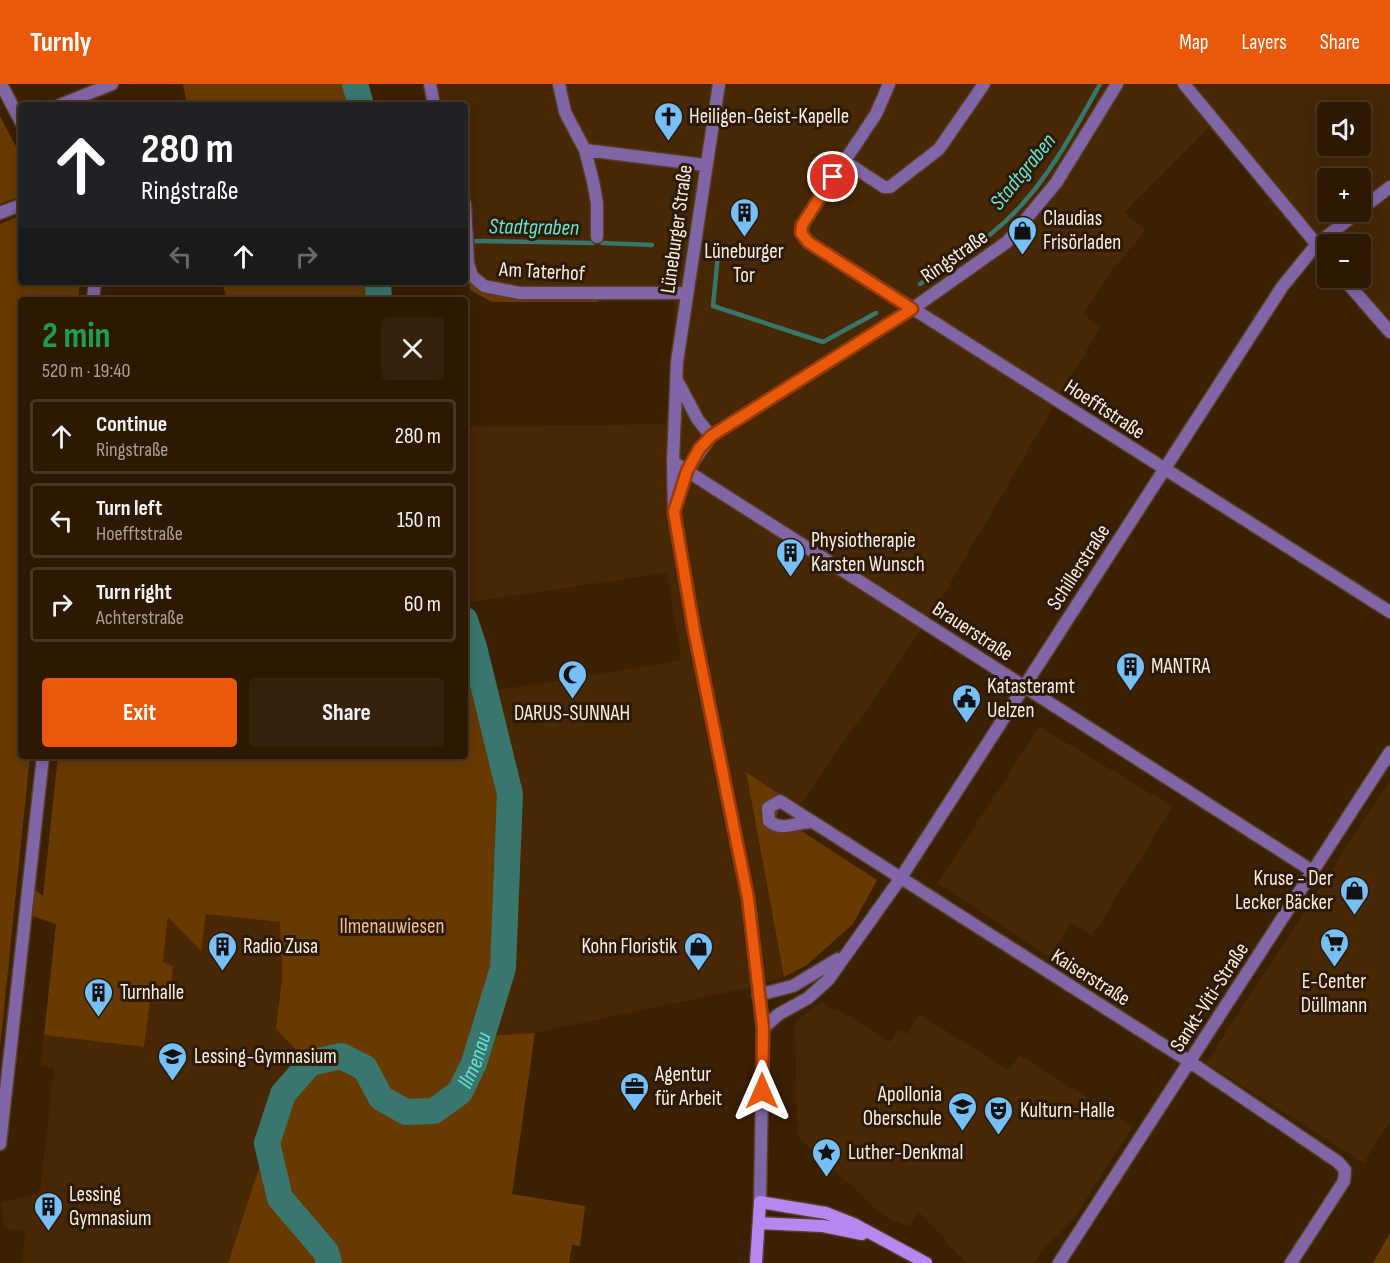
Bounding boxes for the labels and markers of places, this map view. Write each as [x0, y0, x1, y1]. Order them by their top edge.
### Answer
church icon: Heiligen-Geist-Kapelle [652, 100, 684, 142]
place label: Heiligen-Geist-Kapelle [689, 104, 849, 129]
pin [807, 151, 858, 202]
building icon: Lüneburger Tor [728, 196, 760, 238]
place label: Claudias Frisörladen [1043, 206, 1121, 255]
shop icon: Claudias Frisörladen [1006, 214, 1038, 256]
place label: Lüneburger Tor [704, 239, 784, 288]
place label: Physiotherapie Karsten Wunsch [811, 528, 925, 577]
building icon: Physiotherapie Karsten Wunsch [774, 536, 806, 578]
building icon: MANTRA [1114, 650, 1146, 692]
place label: MANTRA [1151, 654, 1211, 679]
mosque icon: DARUS-SUNNAH [556, 658, 588, 700]
place label: Katasteramt Uelzen [987, 674, 1075, 723]
public building icon: Katasteramt Uelzen [950, 682, 982, 724]
place label: DARUS-SUNNAH [514, 701, 630, 726]
place label: Kruse - Der Lecker Bäcker [1235, 866, 1333, 915]
shop icon: Kruse - Der Lecker Bäcker [1338, 874, 1370, 916]
supermarket icon: E-Center Düllmann [1318, 926, 1350, 968]
building icon: Radio Zusa [206, 930, 238, 972]
shop icon: Kohn Floristik [682, 930, 714, 972]
place label: Radio Zusa [243, 934, 318, 959]
place label: Kohn Floristik [581, 934, 677, 959]
place label: E-Center Düllmann [1301, 969, 1367, 1018]
building icon: Turnhalle [83, 976, 115, 1018]
place label: Turnhalle [120, 980, 184, 1005]
school or university icon: Lessing-Gymnasium [157, 1040, 189, 1082]
place label: Lessing-Gymnasium [194, 1044, 337, 1069]
place label: Agentur für Arbeit [654, 1062, 722, 1111]
office icon: Agentur für Arbeit [618, 1070, 650, 1112]
place label: Apollonia Oberschule [863, 1082, 942, 1131]
school or university icon: Apollonia Oberschule [947, 1090, 979, 1132]
theatre icon: Kulturn-Halle [983, 1094, 1015, 1136]
place label: Kulturn-Halle [1020, 1098, 1115, 1123]
place icon: Luther-Denkmal [811, 1136, 843, 1178]
place label: Luther-Denkmal [848, 1140, 963, 1165]
place label: Lessing Gymnasium [69, 1182, 152, 1231]
building icon: Lessing Gymnasium [32, 1190, 64, 1232]

